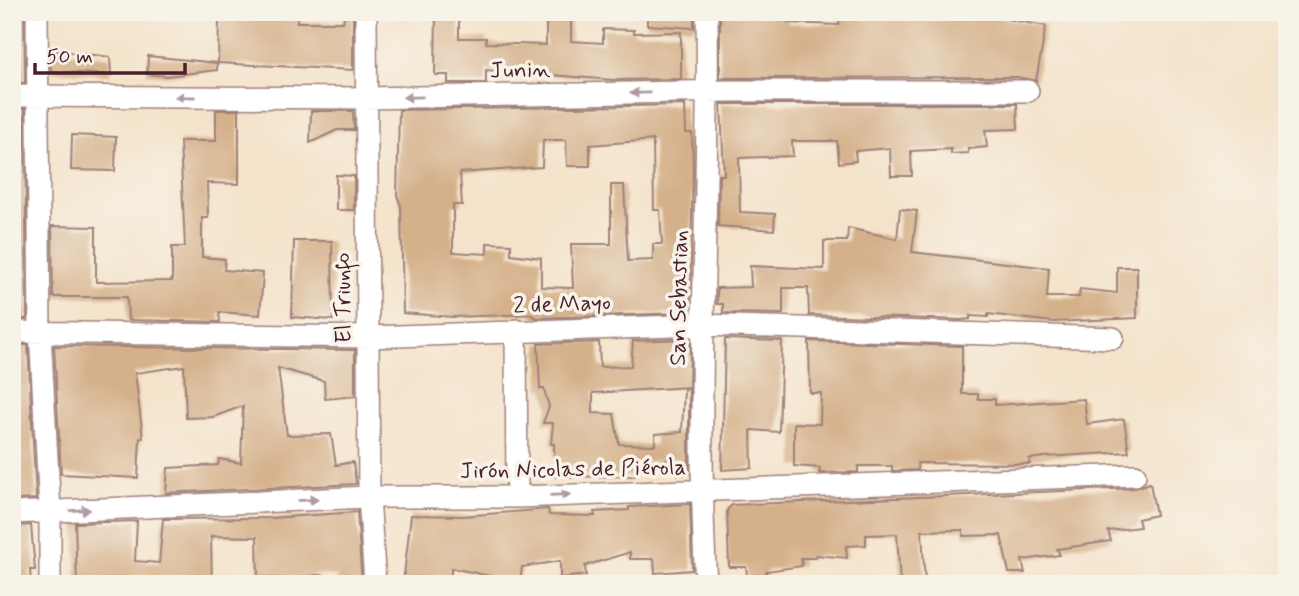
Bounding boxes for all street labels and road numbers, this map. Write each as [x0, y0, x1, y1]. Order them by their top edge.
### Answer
street label: Junin [490, 55, 551, 87]
street label: San Sebastian [664, 230, 696, 366]
street label: El Triunfo [328, 252, 361, 344]
street label: 2 de Mayo [513, 288, 612, 322]
street label: Jirón Nicolas de Piérola [460, 453, 686, 487]

